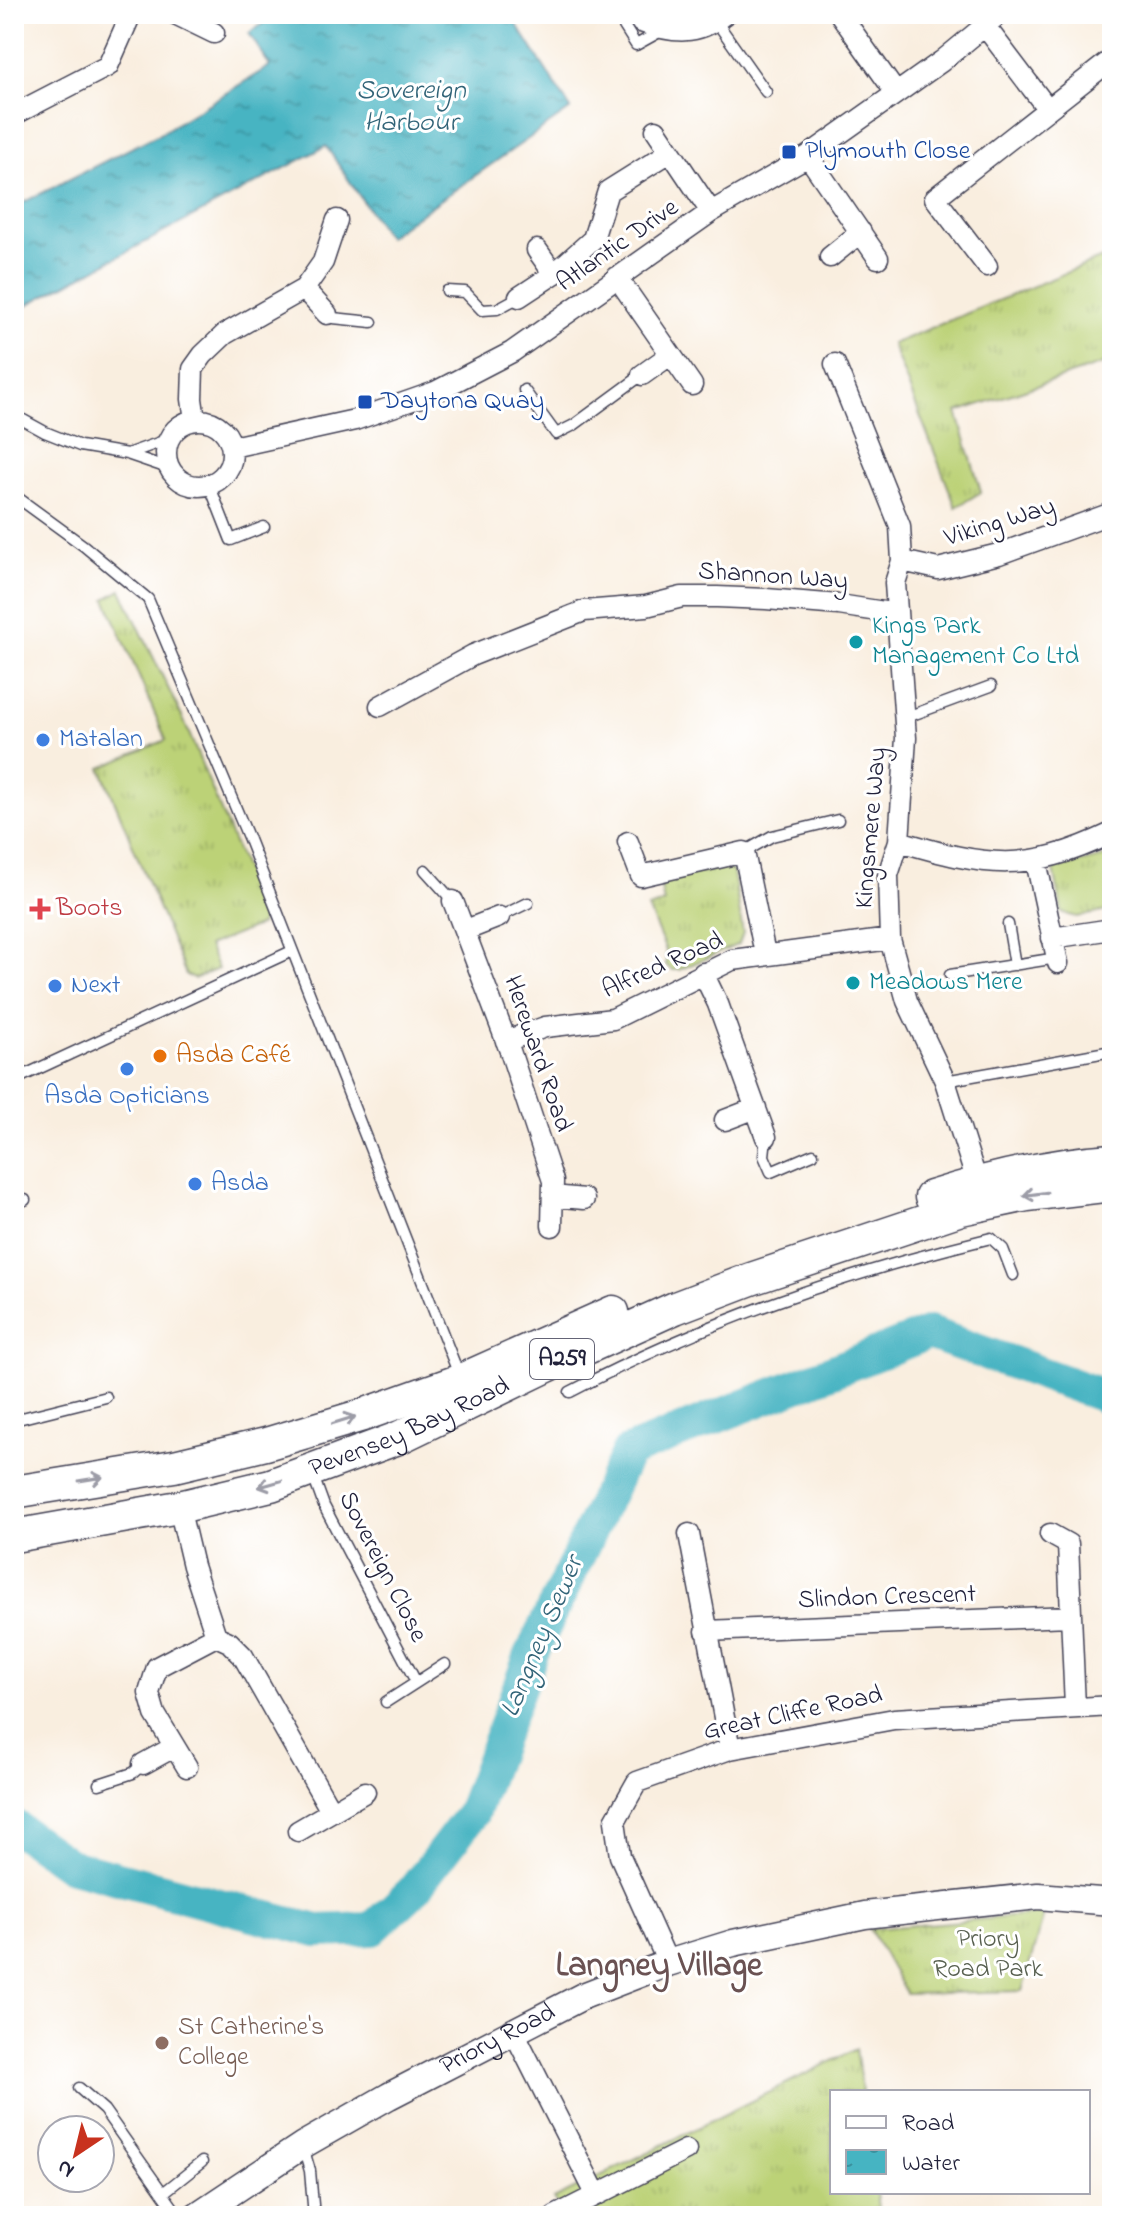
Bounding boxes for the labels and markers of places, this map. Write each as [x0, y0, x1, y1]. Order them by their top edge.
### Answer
place label: Plymouth Close [805, 133, 971, 171]
marker: Plymouth Close [780, 143, 798, 161]
place label: Daytona Quay [380, 383, 544, 421]
marker: Daytona Quay [356, 393, 374, 411]
place label: Kings Park Management Co Ltd [872, 608, 1080, 676]
marker: Kings Park Management Co Ltd [847, 633, 865, 651]
place label: Matalan [59, 721, 143, 759]
marker: Matalan [34, 731, 52, 749]
place label: Boots [55, 890, 123, 928]
marker: Boots [31, 900, 49, 918]
place label: Meadows Mere [869, 964, 1023, 1002]
place label: Next [71, 967, 121, 1005]
marker: Meadows Mere [844, 974, 862, 992]
marker: Next [46, 977, 64, 995]
place label: Asda Café [176, 1037, 291, 1075]
marker: Asda Café [151, 1047, 169, 1065]
marker: Asda Opticians [118, 1060, 136, 1078]
place label: Asda Opticians [44, 1078, 210, 1116]
place label: Asda [211, 1165, 269, 1203]
marker: Asda [186, 1175, 204, 1193]
place label: St Catherine's College [178, 2009, 324, 2077]
marker: St Catherine's College [153, 2034, 171, 2052]

